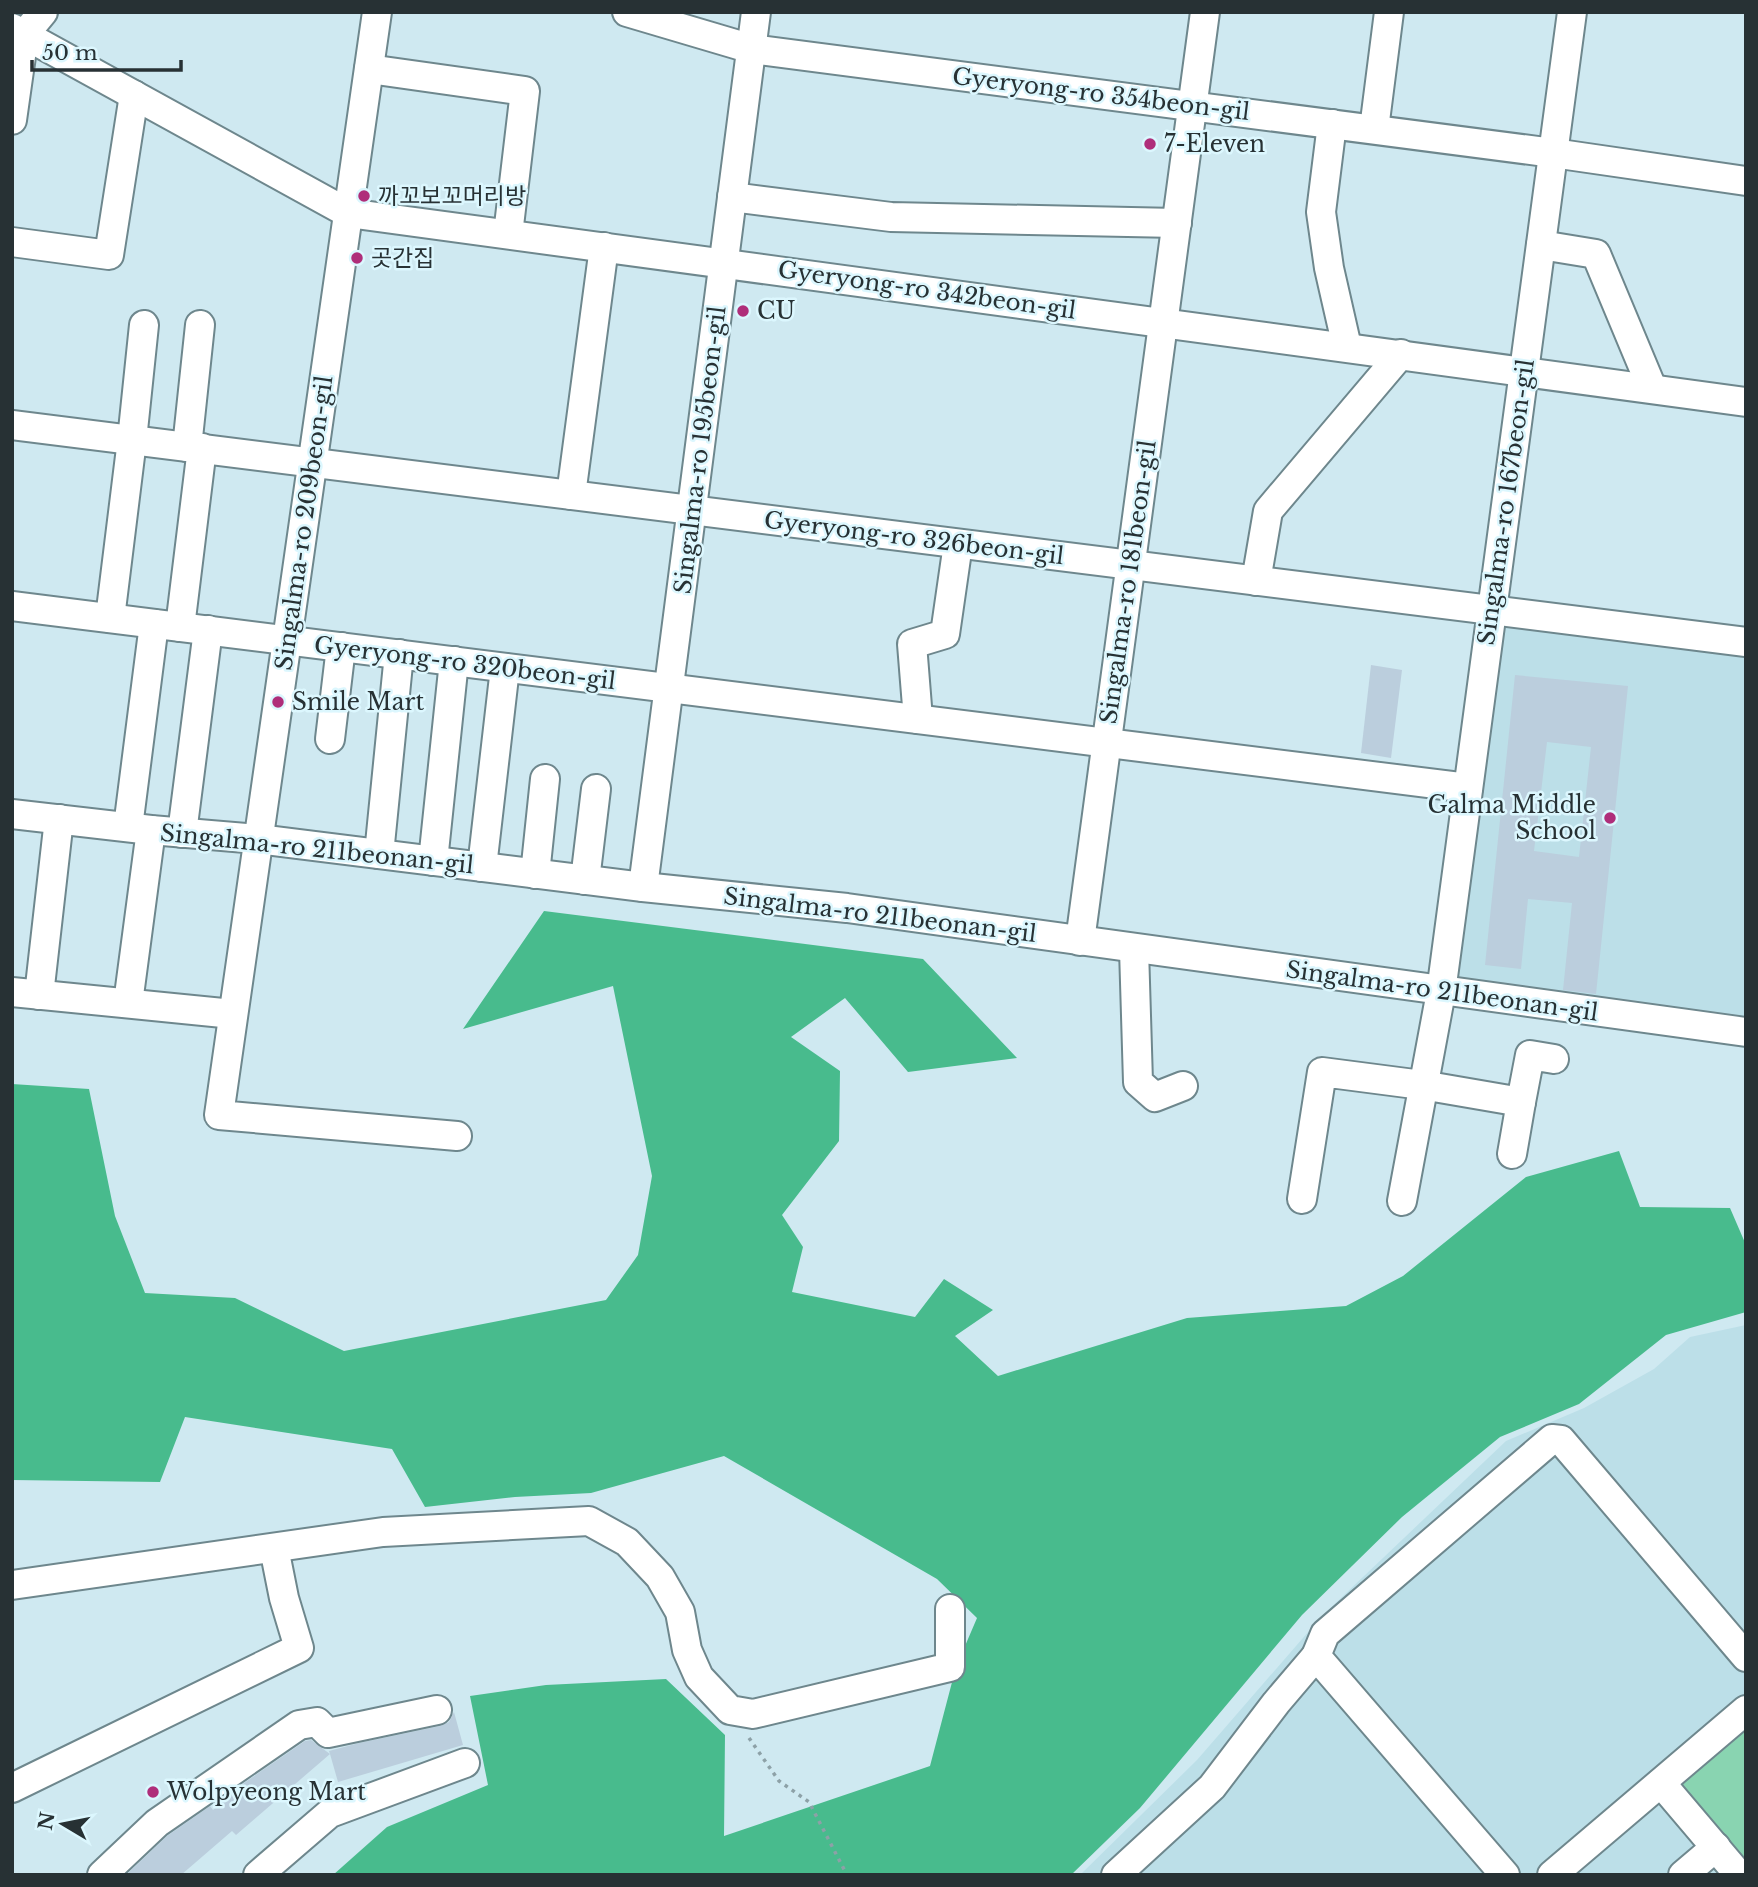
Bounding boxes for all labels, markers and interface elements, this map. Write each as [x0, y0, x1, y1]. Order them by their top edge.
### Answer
scale bar [32, 28, 180, 72]
text: 50 m [42, 40, 98, 66]
street label: Gyeryong-ro 354beon-gil [951, 62, 1251, 126]
place label: 7-Eleven [1164, 130, 1265, 158]
marker: 7-Eleven [1142, 136, 1158, 152]
place label: 까꼬보꼬머리방 [378, 182, 526, 210]
marker: 까꼬보꼬머리방 [356, 188, 372, 204]
place label: 곳간집 [371, 244, 434, 272]
marker: 곳간집 [349, 250, 365, 266]
street label: Gyeryong-ro 342beon-gil [776, 255, 1078, 325]
place label: CU [757, 297, 795, 325]
marker: CU [735, 303, 751, 319]
street label: Singalma-ro 195beon-gil [668, 304, 732, 596]
street label: Singalma-ro 167beon-gil [1472, 357, 1540, 647]
street label: Singalma-ro 209beon-gil [269, 374, 339, 672]
street label: Singalma-ro 181beon-gil [1094, 438, 1162, 726]
street label: Gyeryong-ro 326beon-gil [762, 506, 1066, 570]
street label: Gyeryong-ro 320beon-gil [313, 631, 617, 695]
place label: Smile Mart [292, 688, 424, 716]
marker: Smile Mart [270, 694, 286, 710]
place label: Galma Middle School [1427, 791, 1596, 845]
marker: Galma Middle School [1602, 810, 1618, 826]
street label: Singalma-ro 211beonan-gil [159, 819, 475, 879]
street label: Singalma-ro 211beonan-gil [722, 882, 1038, 948]
street label: Singalma-ro 211beonan-gil [1284, 955, 1600, 1027]
place label: Wolpyeong Mart [166, 1778, 366, 1806]
marker: Wolpyeong Mart [145, 1784, 161, 1800]
north arrow [28, 1789, 98, 1859]
text: N [34, 1810, 60, 1832]

